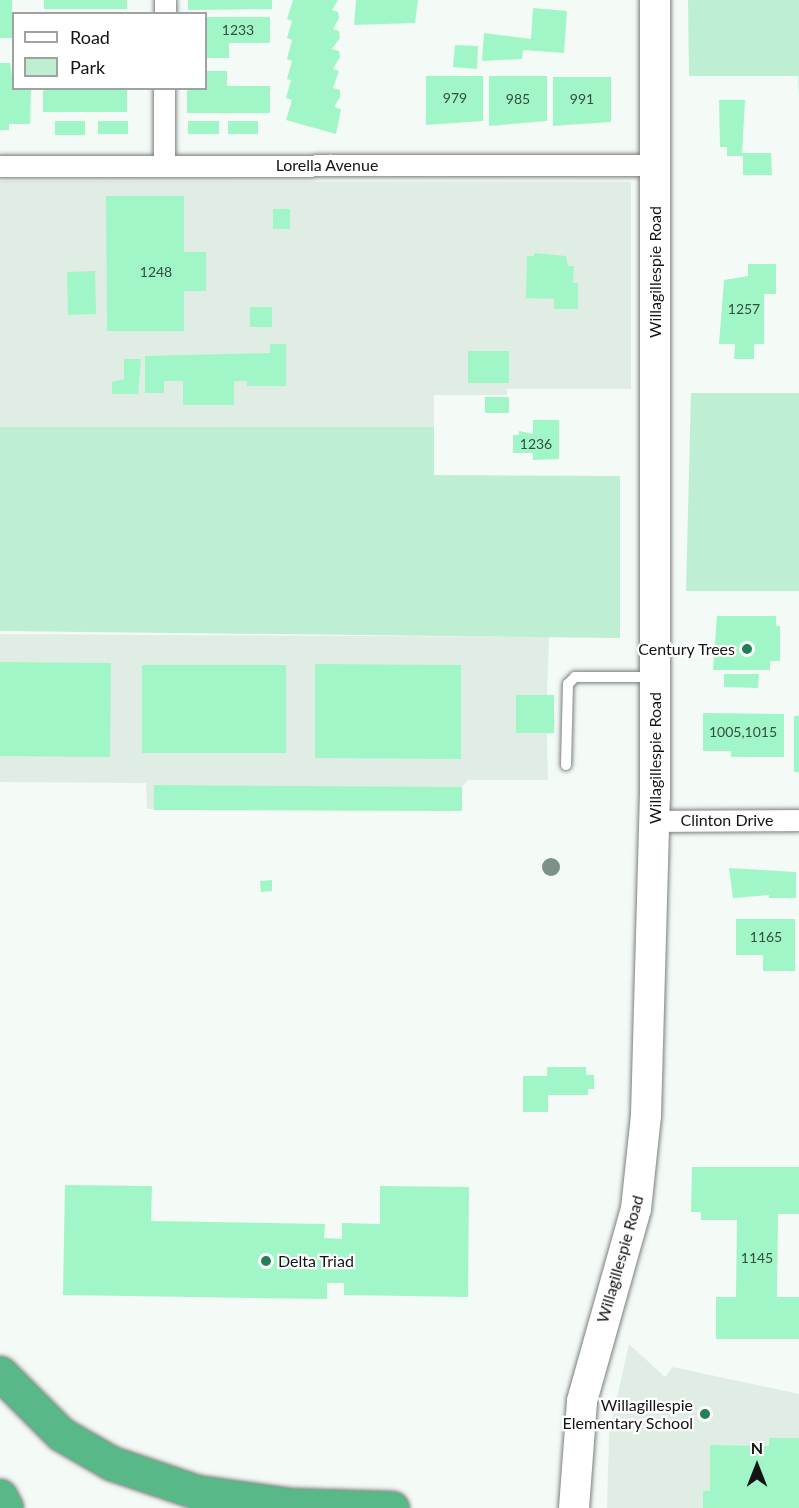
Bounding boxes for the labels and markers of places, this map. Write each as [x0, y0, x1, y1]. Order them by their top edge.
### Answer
place label: Century Trees [637, 639, 735, 659]
marker: Century Trees [740, 642, 754, 656]
place label: Delta Triad [278, 1251, 354, 1271]
marker: Delta Triad [259, 1254, 273, 1268]
place label: Willagillespie Elementary School [562, 1395, 693, 1433]
marker: Willagillespie Elementary School [698, 1407, 712, 1421]

